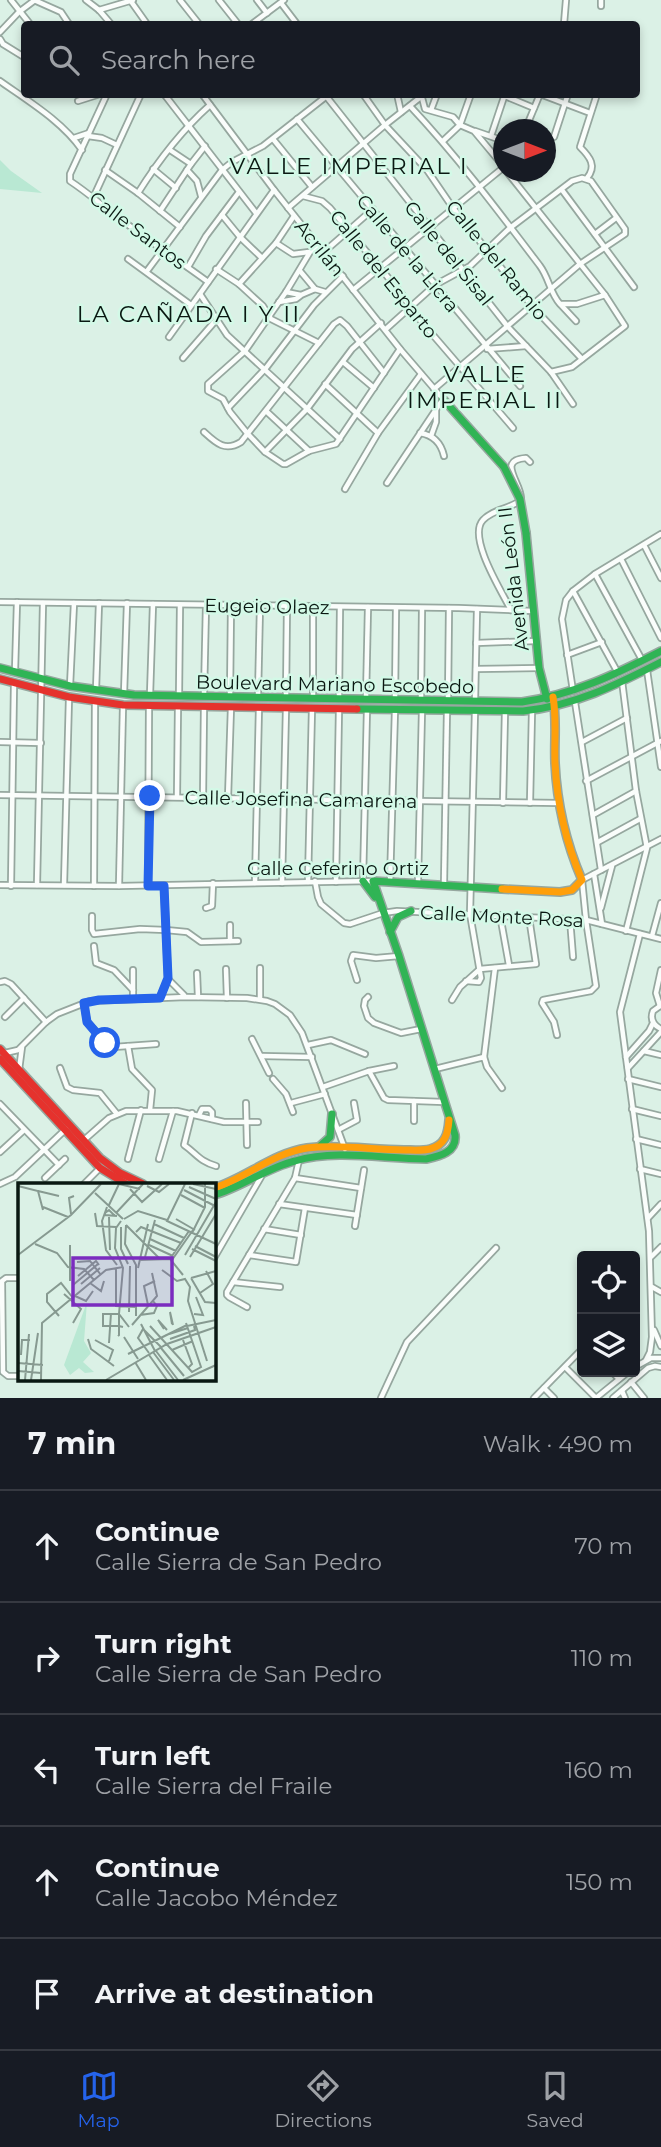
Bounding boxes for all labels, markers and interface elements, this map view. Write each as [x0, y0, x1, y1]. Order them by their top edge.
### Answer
search box [21, 21, 640, 98]
icon: search [45, 41, 83, 79]
text: Search here [101, 44, 256, 76]
north arrow [493, 119, 556, 182]
district label: VALLE IMPERIAL I [229, 152, 469, 180]
street label: Calle Santos [85, 186, 191, 274]
street label: Calle de la Licra [352, 190, 464, 317]
street label: Calle del Sisal [399, 196, 498, 310]
street label: Calle del Ramio [441, 196, 552, 325]
street label: Calle del Esparto [325, 205, 443, 343]
street label: Acrilán [290, 215, 349, 281]
district label: LA CAÑADA I Y II [77, 300, 301, 328]
district label: VALLE IMPERIAL II [407, 360, 563, 414]
street label: Avenida León II [493, 505, 534, 652]
street label: Eugeio Olaez [204, 594, 330, 619]
street label: Boulevard Mariano Escobedo [196, 671, 474, 698]
route end [134, 780, 165, 811]
street label: Calle Josefina Camarena [184, 786, 418, 813]
street label: Calle Ceferino Ortiz [247, 857, 429, 880]
street label: Calle Monte Rosa [419, 901, 584, 932]
route start [89, 1027, 120, 1058]
inset map [18, 1183, 215, 1380]
map controls [577, 1251, 640, 1377]
button: locate [577, 1251, 640, 1314]
button: layers [577, 1314, 640, 1377]
text: 7 min [28, 1425, 116, 1462]
text: Walk · 490 m [483, 1430, 633, 1458]
text: Continue [95, 1516, 220, 1548]
icon: ahead [28, 1527, 66, 1565]
text: 70 m [574, 1532, 633, 1560]
text: Calle Sierra de San Pedro [95, 1548, 382, 1576]
text: Turn right [95, 1628, 231, 1660]
icon: right [28, 1639, 66, 1677]
text: 110 m [571, 1644, 633, 1672]
text: Calle Sierra de San Pedro [95, 1660, 382, 1688]
text: Turn left [95, 1740, 211, 1772]
icon: left [28, 1751, 66, 1789]
text: 160 m [565, 1756, 633, 1784]
text: Calle Sierra del Fraile [95, 1772, 332, 1800]
text: Continue [95, 1852, 220, 1884]
icon: ahead [28, 1863, 66, 1901]
text: 150 m [566, 1868, 633, 1896]
text: Calle Jacobo Méndez [95, 1884, 338, 1912]
icon: arrive [28, 1975, 66, 2013]
text: Arrive at destination [95, 1978, 374, 2010]
tab: Map [77, 2067, 120, 2132]
tab: Directions [274, 2067, 372, 2132]
tab: Saved [527, 2067, 584, 2132]

